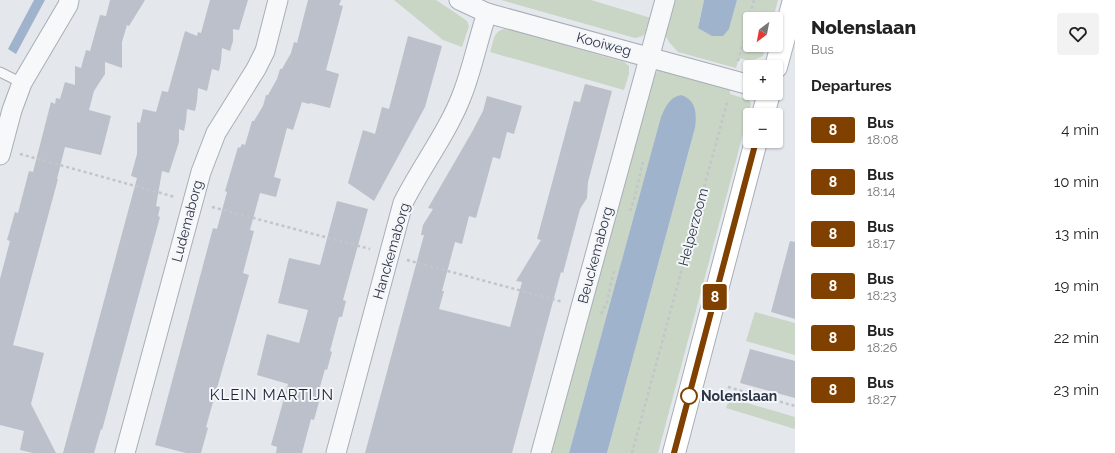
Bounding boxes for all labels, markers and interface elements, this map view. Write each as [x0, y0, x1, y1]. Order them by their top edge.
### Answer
north arrow [743, 12, 783, 52]
map controls [743, 12, 783, 148]
button: heart [1057, 13, 1099, 55]
text: Nolenslaan [811, 16, 916, 38]
street label: Kooiweg [575, 29, 633, 59]
text: Bus [811, 42, 834, 57]
button: + [743, 60, 783, 100]
text: Departures [811, 77, 892, 95]
button: − [743, 108, 783, 148]
text: Bus [867, 114, 894, 132]
text: 4 min [1061, 121, 1099, 139]
text: 8 [829, 122, 837, 138]
text: 18:08 [867, 132, 898, 147]
text: Bus [867, 166, 894, 184]
text: 10 min [1054, 173, 1099, 191]
text: 8 [829, 174, 837, 190]
street label: Ludemaborg [168, 178, 206, 264]
text: 18:14 [867, 184, 895, 199]
street label: Helperzoom [675, 186, 711, 268]
street label: Hanckemaborg [370, 201, 412, 301]
street label: Beuckemaborg [574, 205, 616, 305]
text: Bus [867, 218, 894, 236]
text: 13 min [1055, 225, 1099, 243]
text: 8 [829, 226, 837, 242]
text: 18:17 [867, 236, 895, 251]
text: Bus [867, 270, 894, 288]
text: 19 min [1054, 277, 1099, 295]
text: 8 [829, 278, 837, 294]
line badge: 8 [702, 284, 728, 310]
text: 18:23 [867, 288, 896, 303]
text: 8 [711, 289, 719, 305]
text: Bus [867, 322, 894, 340]
text: 22 min [1054, 329, 1099, 347]
text: 8 [829, 330, 837, 346]
text: 18:26 [867, 340, 897, 355]
text: Bus [867, 374, 894, 392]
text: 23 min [1054, 381, 1099, 399]
text: 8 [829, 382, 837, 398]
district label: KLEIN MARTIJN [210, 386, 334, 404]
marker: Nolenslaan [680, 387, 698, 405]
place label: Nolenslaan [701, 388, 777, 404]
text: 18:27 [867, 392, 896, 407]

